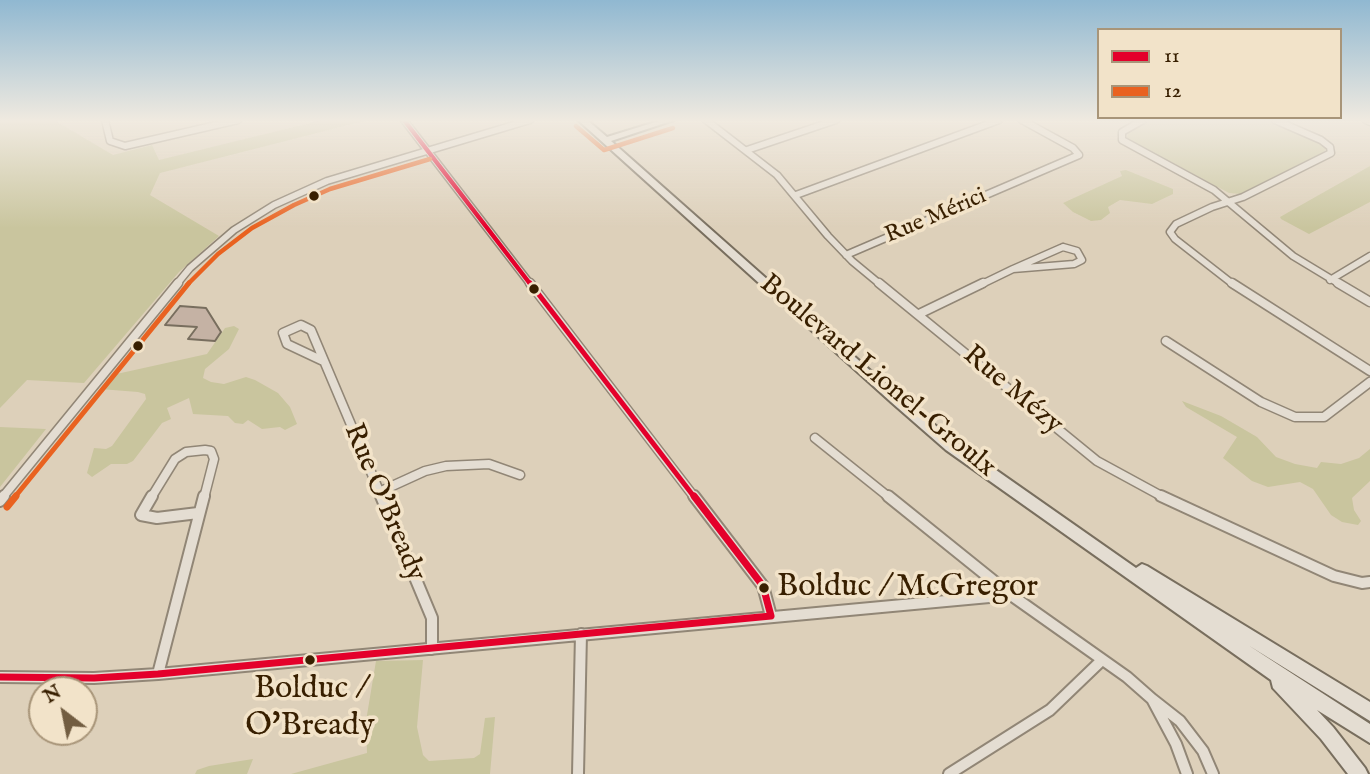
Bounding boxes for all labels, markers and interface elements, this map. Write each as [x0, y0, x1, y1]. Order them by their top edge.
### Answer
legend [1097, 28, 1342, 119]
text: 11 [1164, 43, 1180, 70]
text: 12 [1164, 78, 1182, 105]
street label: Rue Mérici [881, 183, 991, 251]
unlabelled marker [307, 189, 321, 203]
street label: Boulevard Lionel-Groulx [752, 268, 1002, 486]
unlabelled marker [527, 282, 541, 296]
unlabelled marker [131, 339, 145, 353]
street label: Rue Mézy [955, 339, 1069, 443]
street label: Rue O'Bready [335, 419, 431, 587]
place label: Bolduc / McGregor [777, 569, 1038, 607]
marker: Bolduc / McGregor [757, 581, 771, 595]
marker: Bolduc / O'Bready [303, 653, 317, 667]
place label: Bolduc / O'Bready [245, 671, 375, 746]
north arrow [28, 676, 98, 746]
text: N [40, 680, 66, 709]

